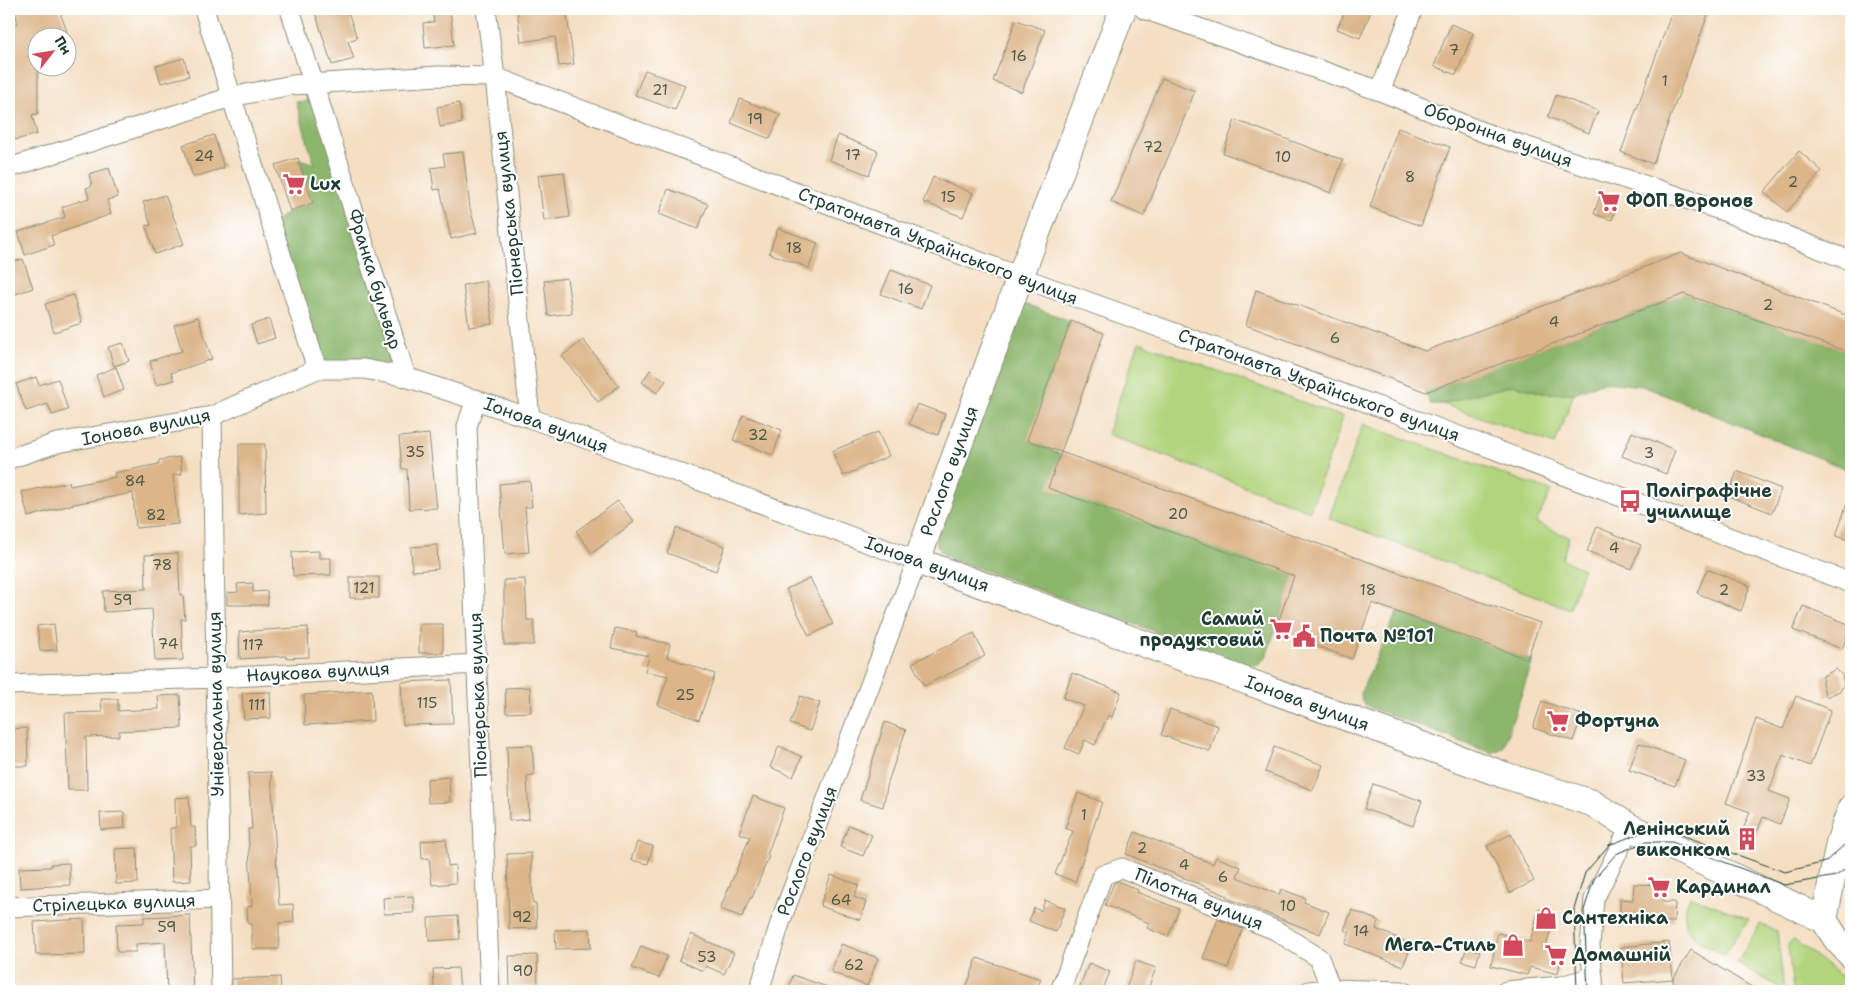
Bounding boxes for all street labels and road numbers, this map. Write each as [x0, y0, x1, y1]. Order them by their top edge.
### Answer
street label: Оборонна вулиця [1420, 97, 1576, 173]
street label: Піонерська вулиця [488, 129, 530, 297]
street label: Стратонавта Українського вулиця [794, 181, 1082, 311]
street label: Франка бульвар [342, 206, 408, 352]
street label: Стратонавта Українського вулиця [1175, 323, 1463, 447]
street label: Іонова вулиця [480, 391, 612, 459]
street label: Рослого вулиця [914, 402, 984, 540]
street label: Іонова вулиця [79, 403, 213, 451]
street label: Іонова вулиця [861, 530, 993, 598]
street label: Універсальна вулиця [202, 611, 230, 797]
street label: Піонерська вулиця [463, 612, 493, 778]
street label: Наукова вулиця [246, 656, 390, 688]
street label: Іонова вулиця [1241, 669, 1373, 737]
street label: Рослого вулиця [771, 783, 843, 919]
street label: Пілотна вулиця [1131, 862, 1267, 936]
street label: Стрілецька вулиця [32, 888, 196, 918]

